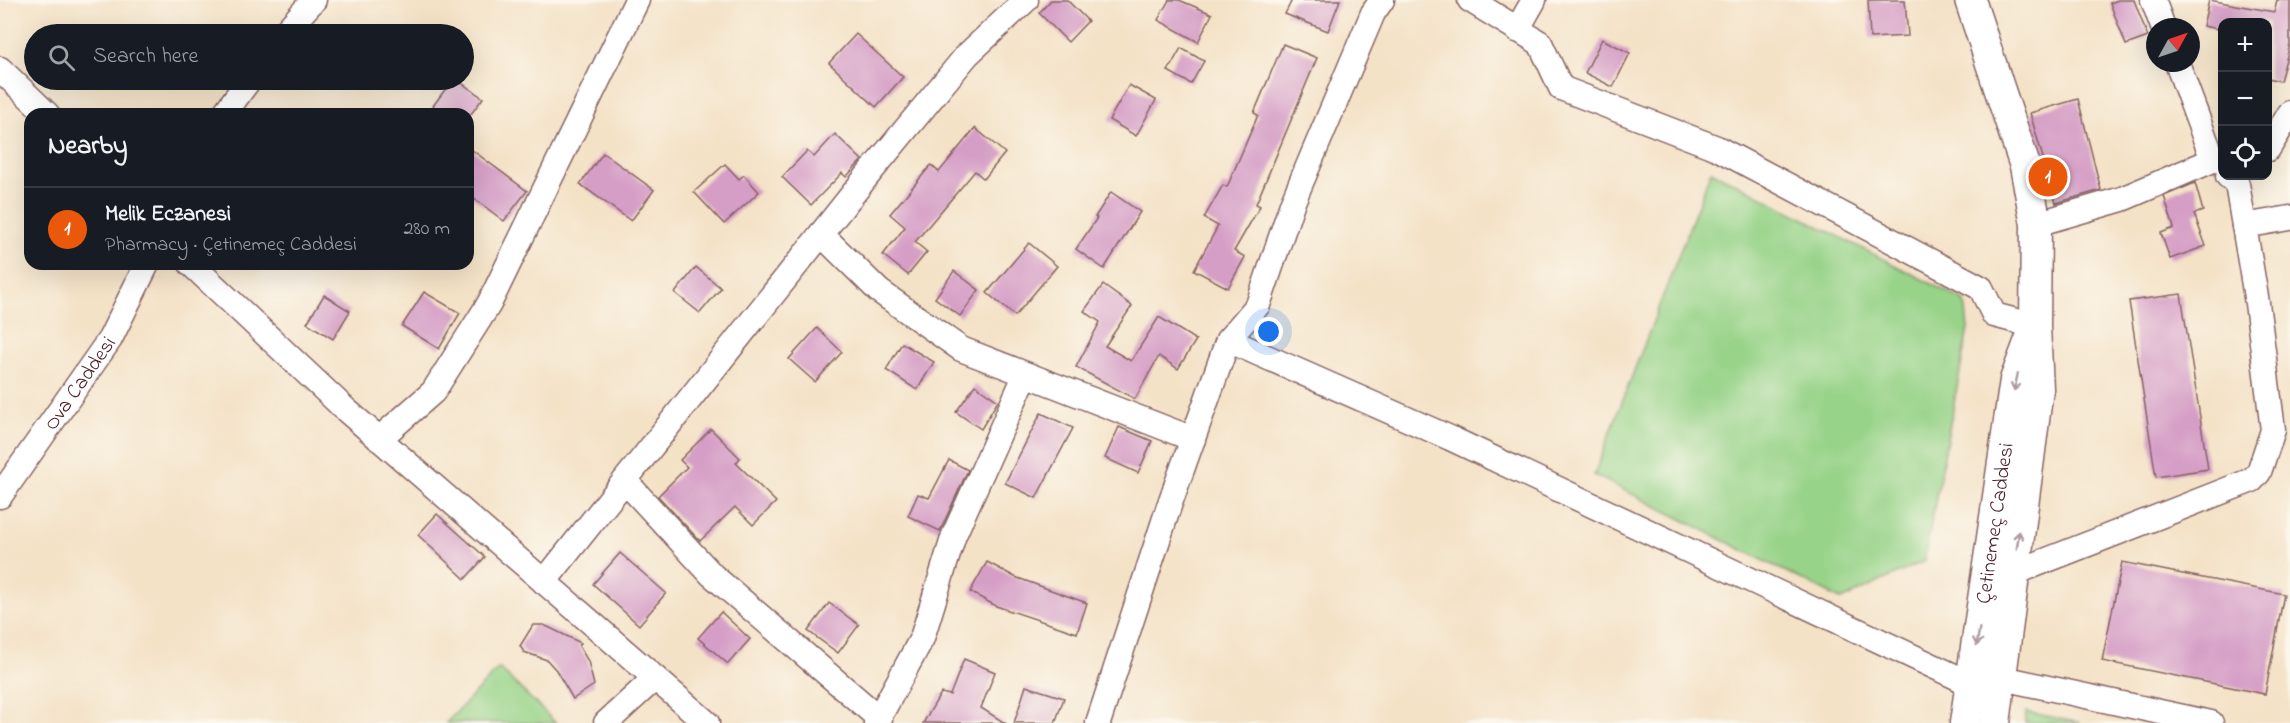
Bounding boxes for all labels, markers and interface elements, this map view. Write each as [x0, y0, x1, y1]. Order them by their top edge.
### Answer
north arrow [2146, 18, 2200, 72]
map controls [2218, 18, 2272, 180]
button: + [2218, 18, 2272, 72]
search box [24, 24, 474, 90]
icon: search [45, 41, 78, 74]
text: Search here [93, 41, 198, 73]
button: − [2218, 72, 2272, 126]
button: locate [2218, 126, 2272, 180]
text: Nearby [48, 128, 127, 166]
pin: 1 [2028, 154, 2068, 200]
text: Melik Eczanesi [105, 199, 231, 231]
text: 1 [64, 215, 71, 244]
text: 280 m [403, 215, 450, 244]
text: Pharmacy · Çetinemeç Caddesi [105, 231, 357, 260]
your location [1254, 317, 1283, 346]
street label: Ova Caddesi [37, 331, 124, 437]
one-way arrow [2009, 372, 2021, 391]
street label: Çetinemeç Caddesi [1970, 441, 2023, 606]
one-way arrow [2013, 531, 2024, 550]
one-way arrow [1972, 626, 1983, 646]

